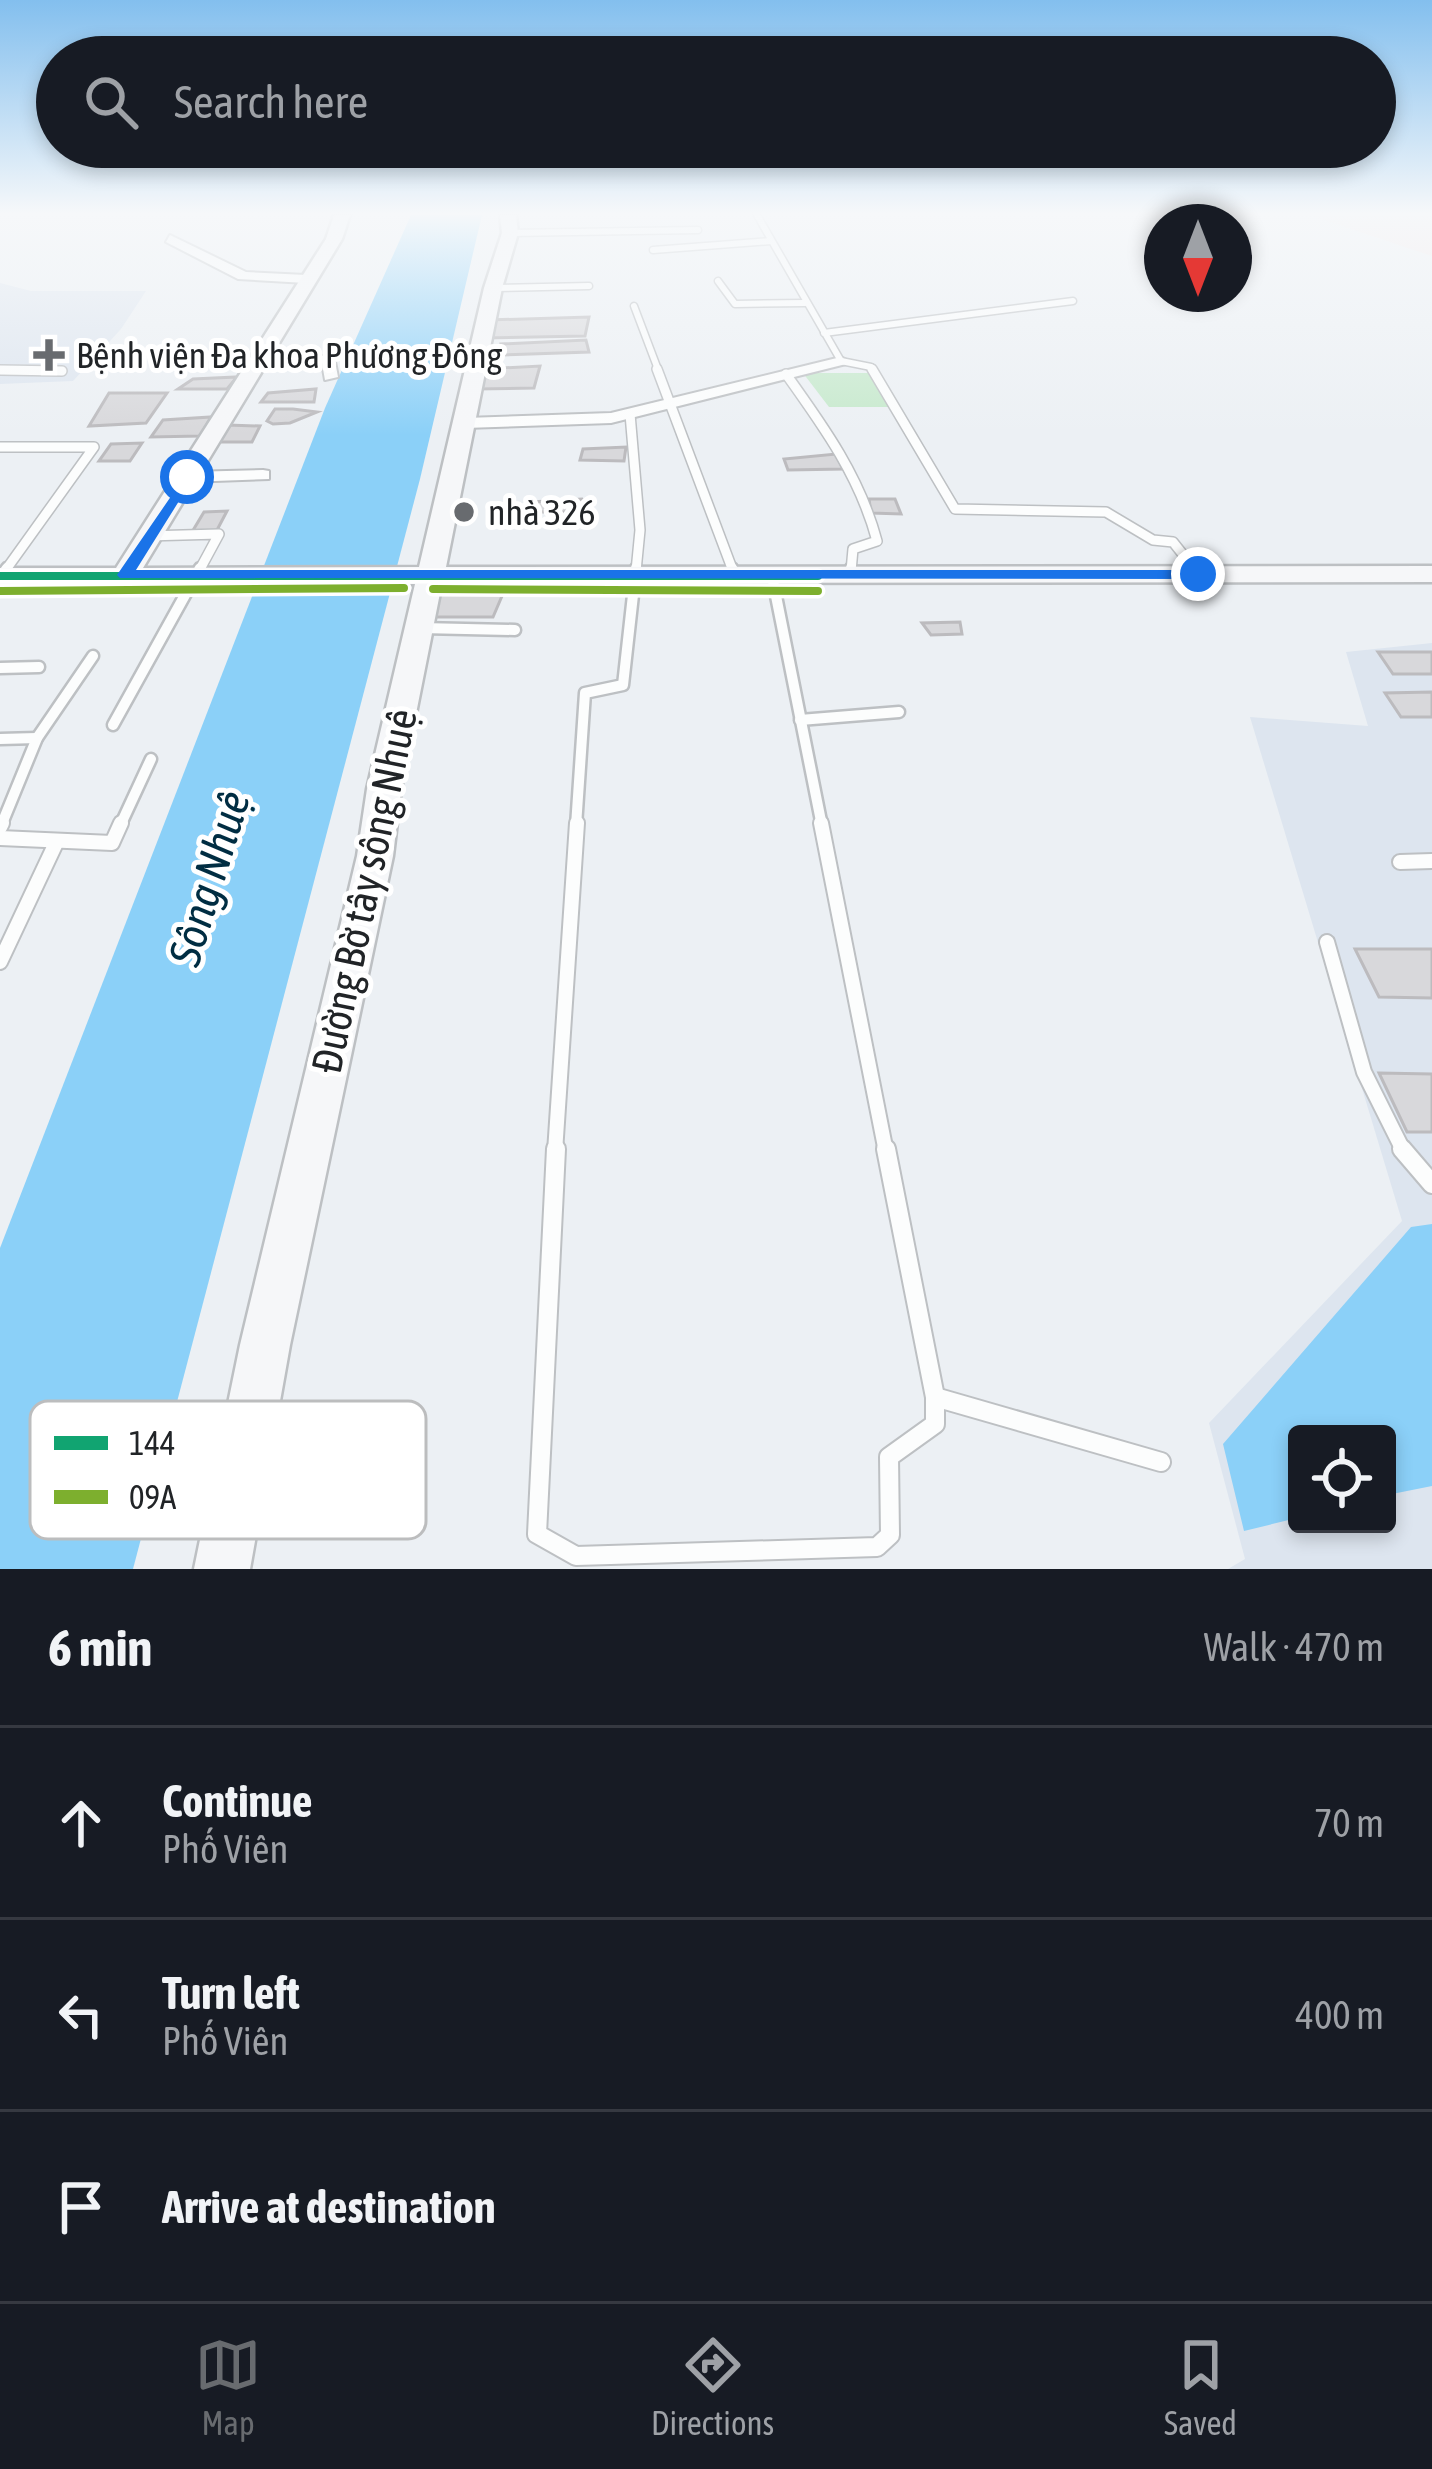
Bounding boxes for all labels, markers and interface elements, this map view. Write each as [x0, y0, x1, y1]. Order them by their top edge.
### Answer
search box [36, 36, 1396, 168]
icon: search [78, 69, 144, 135]
text: Search here [174, 76, 368, 128]
north arrow [1144, 204, 1252, 312]
place label: Bệnh viện Đa khoa Phương Đông [76, 334, 503, 376]
marker: Bệnh viện Đa khoa Phương Đông [33, 339, 65, 371]
route start [160, 450, 214, 504]
place label: nhà 326 [488, 491, 595, 533]
marker: nhà 326 [451, 499, 477, 525]
route end [1171, 547, 1225, 601]
street label: Đường Bờ tây sông Nhuệ [302, 705, 426, 1077]
water label: Sông Nhuệ [158, 784, 260, 973]
legend [30, 1401, 426, 1539]
text: 144 [129, 1424, 176, 1462]
map controls [1288, 1425, 1396, 1533]
button: locate [1288, 1425, 1396, 1533]
text: 09A [129, 1478, 177, 1516]
text: 6 min [48, 1618, 152, 1677]
text: Walk · 470 m [1204, 1625, 1384, 1669]
text: Continue [162, 1775, 313, 1827]
icon: ahead [48, 1790, 114, 1856]
text: 70 m [1314, 1801, 1384, 1845]
text: Phố Viên [162, 1827, 288, 1871]
text: Turn left [162, 1967, 300, 2019]
icon: left [48, 1982, 114, 2048]
text: 400 m [1296, 1993, 1384, 2037]
text: Phố Viên [162, 2019, 288, 2063]
icon: arrive [48, 2174, 114, 2240]
text: Arrive at destination [162, 2181, 496, 2233]
tab: Map [195, 2332, 261, 2442]
tab: Directions [651, 2332, 774, 2442]
tab: Saved [1164, 2332, 1237, 2442]

